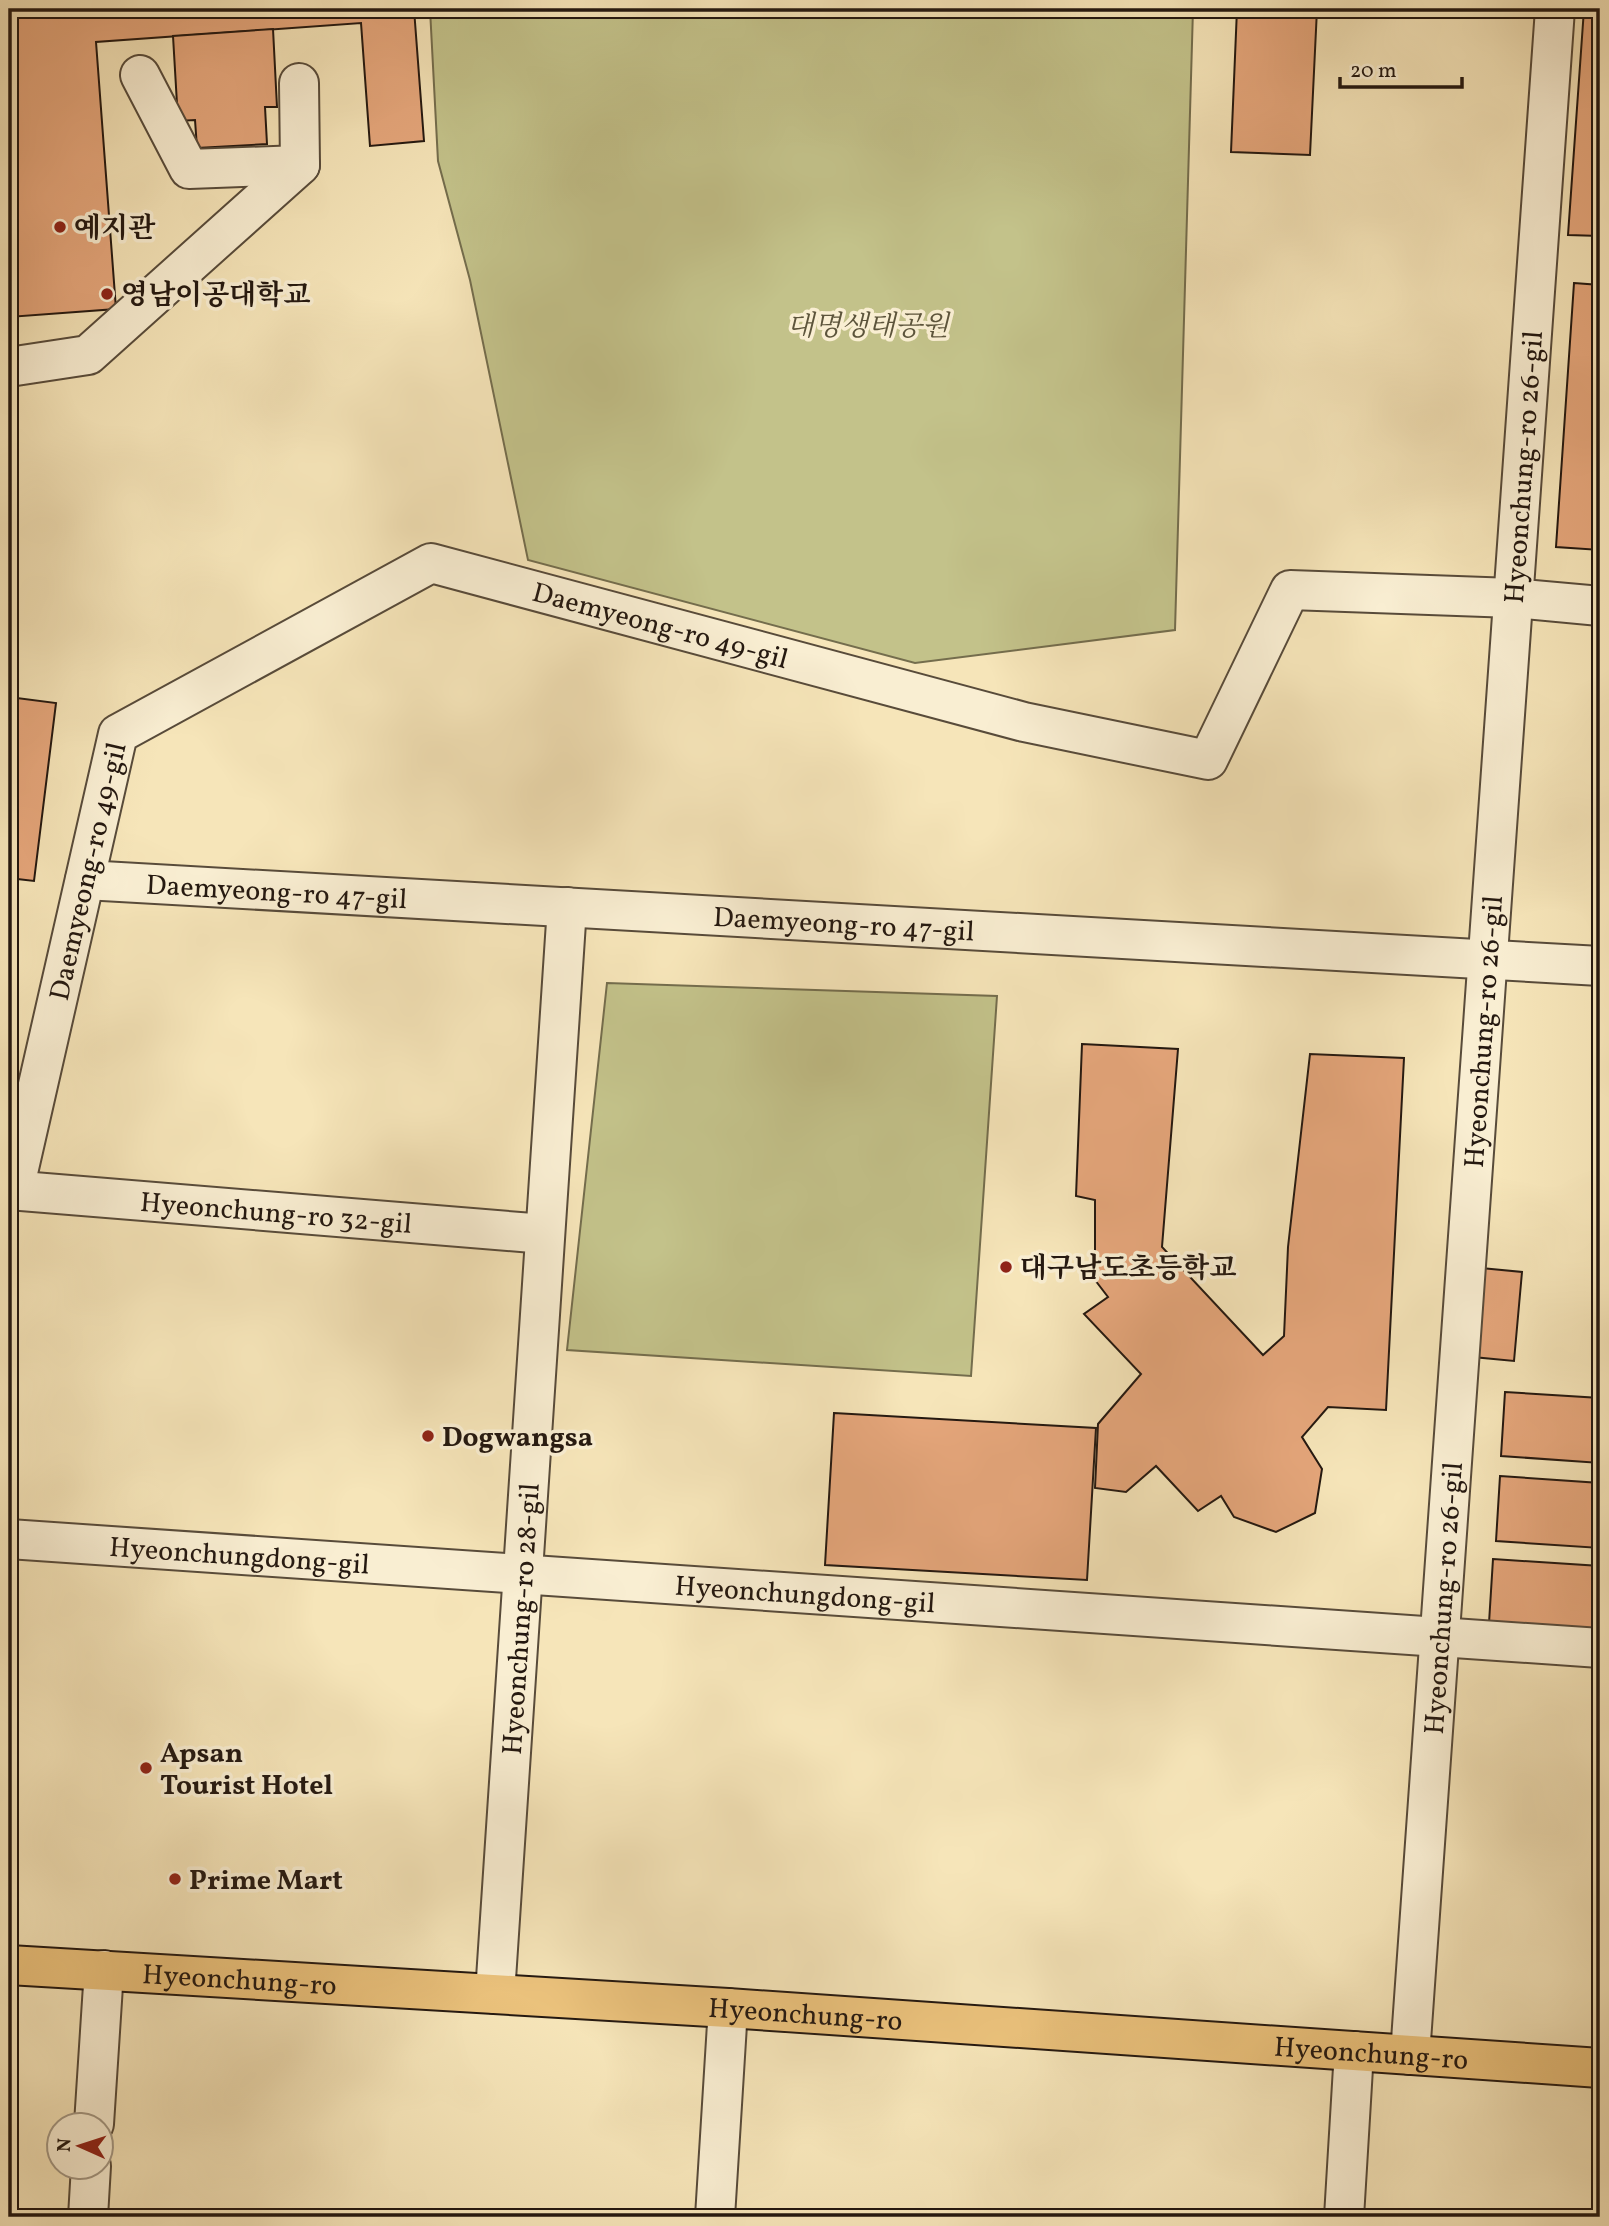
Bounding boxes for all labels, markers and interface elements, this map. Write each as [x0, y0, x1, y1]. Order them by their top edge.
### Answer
scale bar [1340, 46, 1462, 90]
text: 20 m [1350, 57, 1396, 86]
place label: 예지관 [74, 210, 156, 249]
marker: 예지관 [52, 219, 68, 235]
place label: 영남이공대학교 [121, 277, 310, 316]
marker: 영남이공대학교 [99, 286, 115, 302]
park label: 대명생태공원 [787, 308, 951, 347]
street label: Hyeonchung-ro 26-gil [1496, 330, 1554, 605]
street label: Daemyeong-ro 49-gil [528, 574, 792, 680]
street label: Daemyeong-ro 49-gil [41, 739, 137, 1005]
street label: Daemyeong-ro 47-gil [145, 866, 408, 920]
street label: Hyeonchung-ro 26-gil [1456, 894, 1514, 1169]
street label: Daemyeong-ro 47-gil [712, 899, 975, 952]
street label: Hyeonchung-ro 32-gil [139, 1184, 413, 1245]
place label: 대구남도초등학교 [1020, 1250, 1236, 1289]
marker: 대구남도초등학교 [998, 1259, 1014, 1275]
place label: Dogwangsa [442, 1419, 593, 1458]
marker: Dogwangsa [420, 1428, 436, 1444]
street label: Hyeonchung-ro 26-gil [1416, 1461, 1474, 1736]
street label: Hyeonchung-ro 28-gil [494, 1482, 551, 1756]
street label: Hyeonchungdong-gil [108, 1529, 371, 1586]
street label: Hyeonchungdong-gil [674, 1568, 936, 1624]
place label: Apsan Tourist Hotel [160, 1735, 333, 1806]
marker: Apsan Tourist Hotel [138, 1760, 154, 1776]
place label: Prime Mart [189, 1862, 343, 1901]
marker: Prime Mart [167, 1871, 183, 1887]
street label: Hyeonchung-ro [141, 1956, 338, 2007]
street label: Hyeonchung-ro [707, 1990, 904, 2042]
street label: Hyeonchung-ro [1273, 2029, 1469, 2081]
north arrow [46, 2110, 116, 2180]
text: N [52, 2137, 78, 2153]

